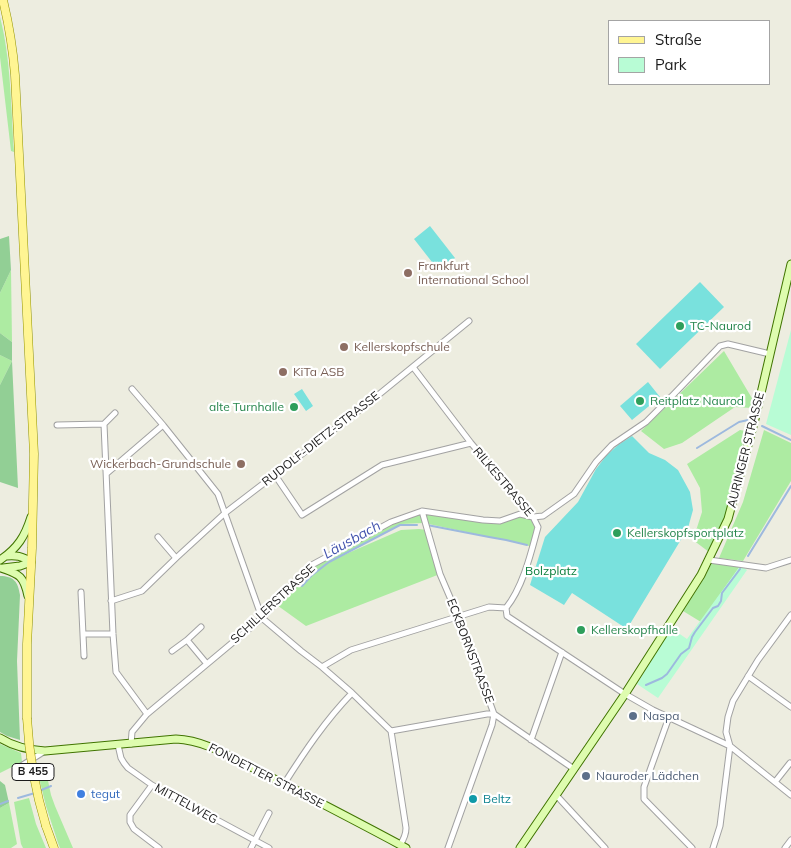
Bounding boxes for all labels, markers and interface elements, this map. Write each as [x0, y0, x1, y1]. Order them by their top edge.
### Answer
legend [608, 20, 771, 85]
text: Straße [655, 30, 702, 49]
text: Park [655, 55, 687, 74]
place label: Frankfurt International School [418, 259, 529, 287]
marker: Frankfurt International School [402, 267, 414, 279]
place label: TC-Naurod [690, 319, 751, 333]
marker: TC-Naurod [674, 320, 686, 332]
place label: Kellerskopfschule [354, 340, 450, 354]
marker: Kellerskopfschule [338, 341, 350, 353]
place label: KiTa ASB [293, 365, 345, 379]
marker: KiTa ASB [277, 366, 289, 378]
street label: RUDOLF-DIETZ-STRASSE [259, 389, 383, 489]
street label: AURINGER STRASSE [725, 391, 767, 509]
place label: Reitplatz Naurod [650, 394, 744, 408]
marker: Reitplatz Naurod [634, 395, 646, 407]
place label: alte Turnhalle [209, 400, 284, 414]
marker: alte Turnhalle [288, 401, 300, 413]
street label: RILKESTRASSE [470, 444, 536, 520]
place label: Wickerbach-Grundschule [90, 457, 231, 471]
marker: Wickerbach-Grundschule [235, 458, 247, 470]
water label: Läusbach [320, 517, 384, 563]
place label: Kellerskopfsportplatz [627, 526, 744, 540]
marker: Kellerskopfsportplatz [611, 527, 623, 539]
street label: SCHILLERSTRASSE [228, 561, 318, 647]
park label: Bolzplatz [525, 564, 577, 578]
street label: ECKBORNSTRASSE [443, 597, 497, 705]
place label: Kellerskopfhalle [591, 623, 678, 637]
marker: Kellerskopfhalle [575, 624, 587, 636]
place label: Naspa [643, 709, 680, 723]
marker: Naspa [627, 710, 639, 722]
street label: FONDETTER STRASSE [206, 741, 326, 811]
road number: B 455 [12, 764, 54, 780]
place label: Nauroder Lädchen [596, 769, 699, 783]
marker: Nauroder Lädchen [580, 770, 592, 782]
street label: MITTELWEG [152, 781, 220, 827]
place label: tegut [91, 787, 120, 801]
marker: tegut [75, 788, 87, 800]
place label: Beltz [483, 792, 511, 806]
marker: Beltz [467, 793, 479, 805]

